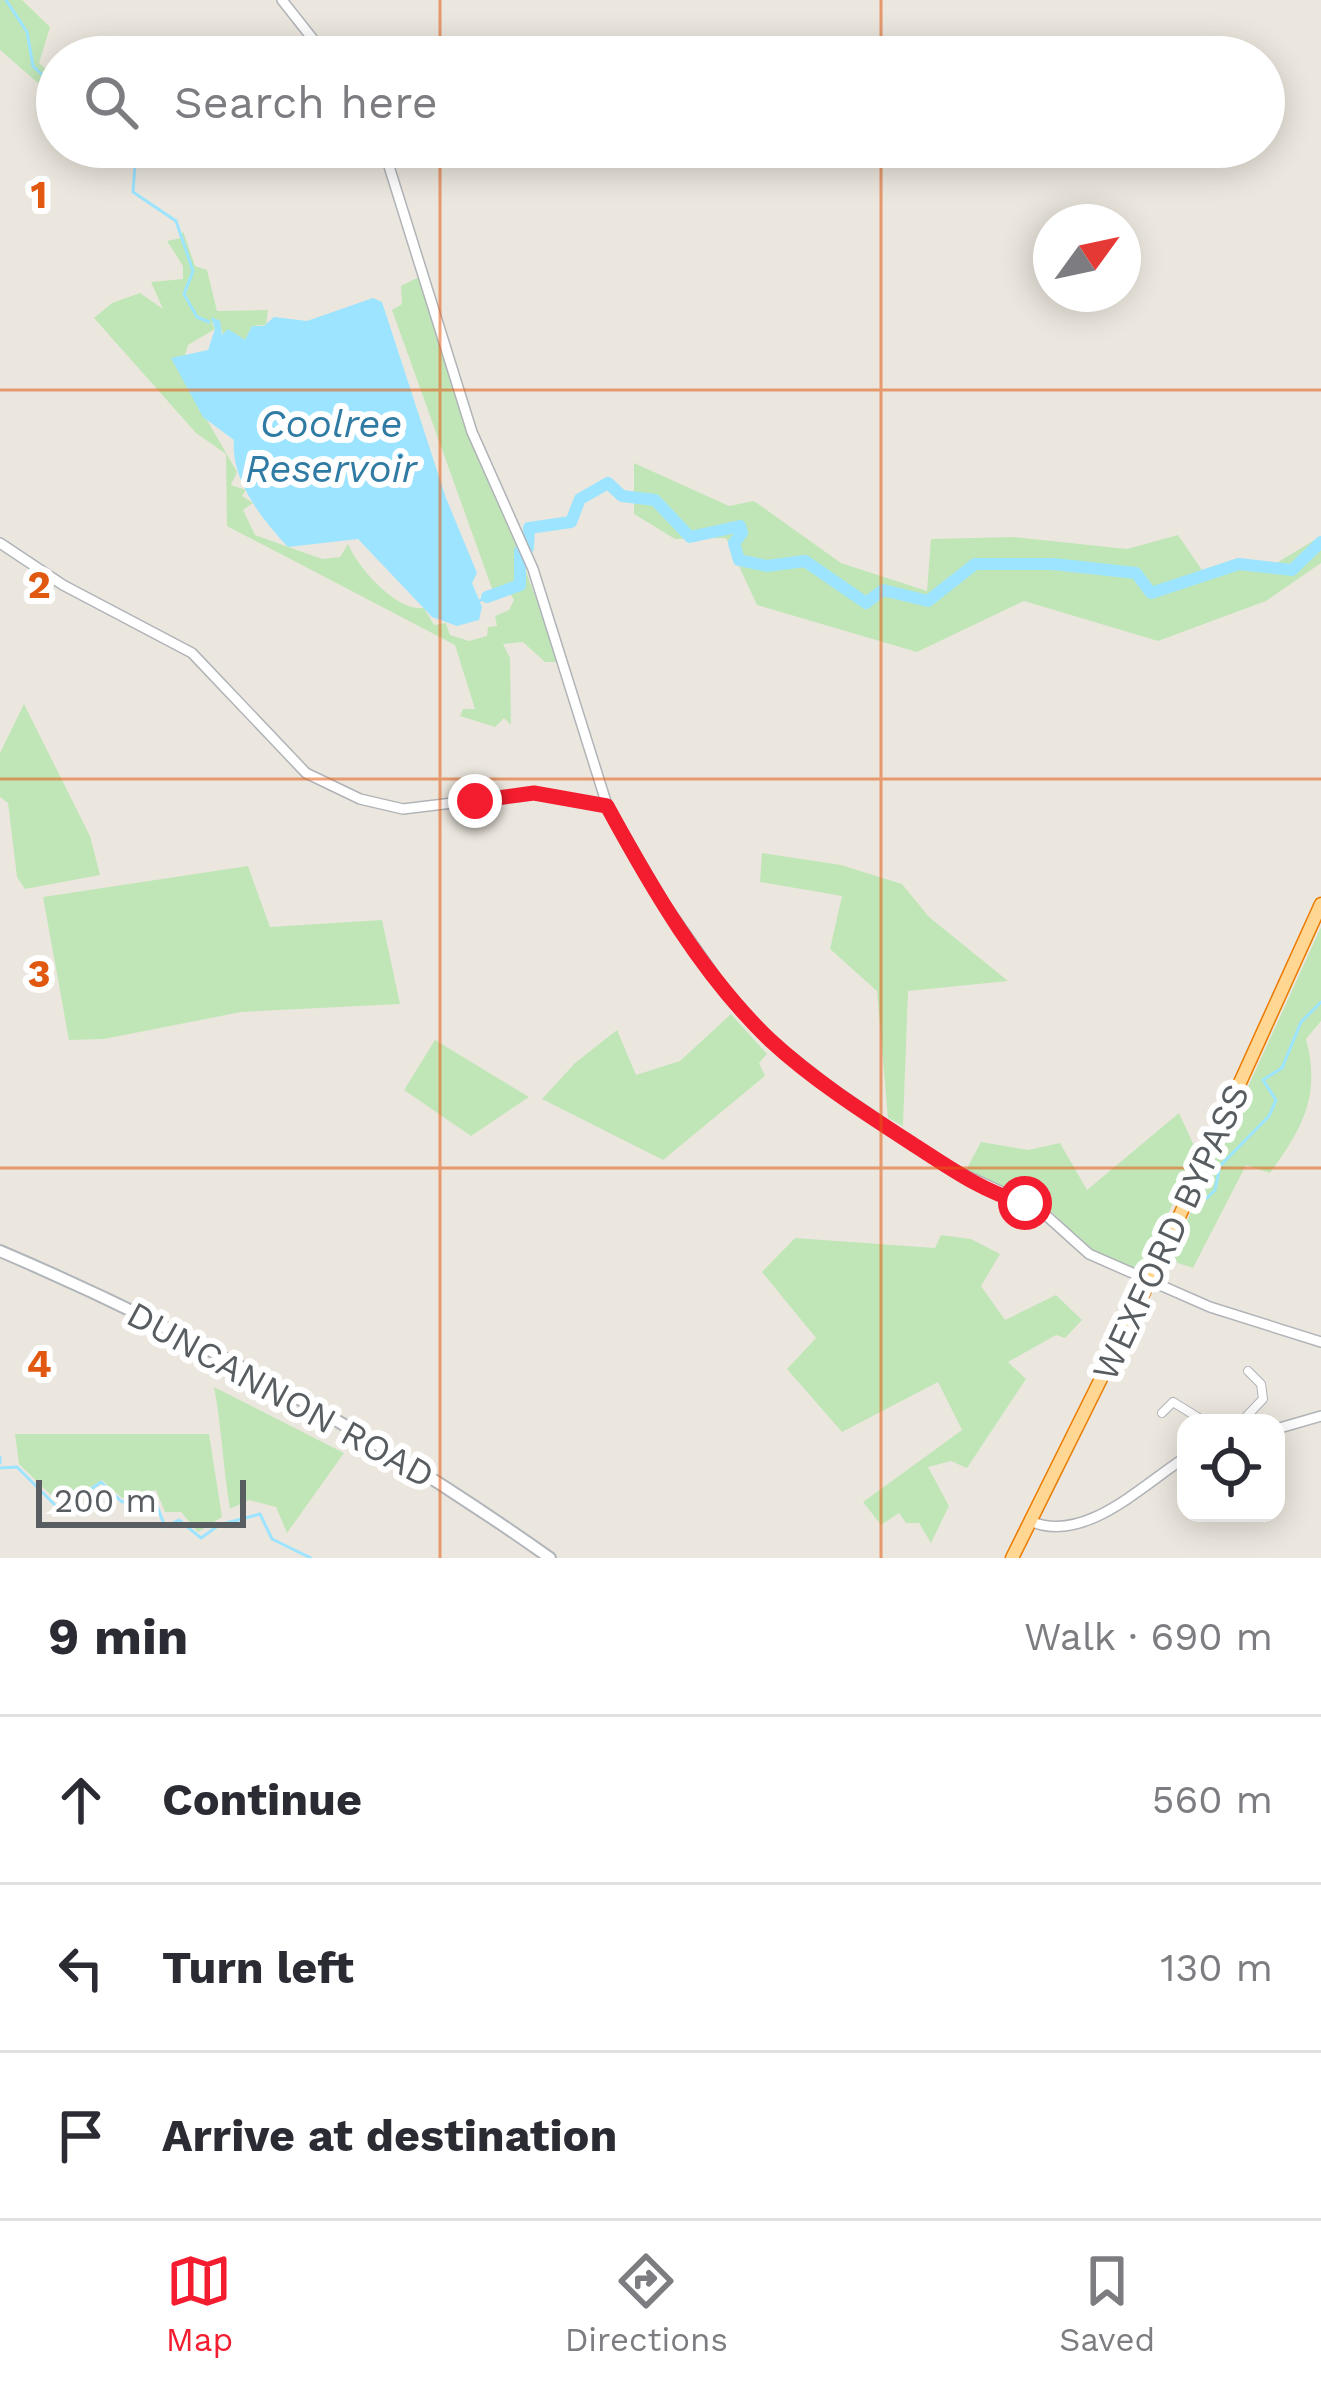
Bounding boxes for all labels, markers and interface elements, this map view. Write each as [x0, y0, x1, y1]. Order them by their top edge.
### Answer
search box [36, 36, 1285, 168]
icon: search [78, 69, 144, 135]
text: Search here [174, 76, 438, 129]
text: 1 [31, 172, 47, 217]
north arrow [1033, 204, 1141, 312]
water label: Coolree Reservoir [245, 401, 419, 491]
text: 2 [27, 562, 51, 607]
route end [448, 774, 502, 828]
text: 3 [27, 951, 51, 996]
street label: WEXFORD BYPASS [1084, 1077, 1258, 1387]
route start [998, 1176, 1052, 1230]
street label: DUNCANNON ROAD [120, 1293, 441, 1497]
text: 4 [26, 1341, 52, 1386]
map controls [1177, 1414, 1285, 1522]
button: locate [1177, 1414, 1285, 1522]
scale bar [36, 1474, 246, 1527]
text: 200 m [54, 1481, 157, 1520]
text: 9 min [48, 1607, 188, 1666]
text: Walk · 690 m [1024, 1614, 1273, 1659]
icon: ahead [48, 1767, 114, 1833]
text: Continue [162, 1773, 362, 1826]
text: 560 m [1152, 1777, 1273, 1822]
icon: left [48, 1935, 114, 2001]
text: Turn left [162, 1941, 354, 1994]
text: 130 m [1160, 1945, 1273, 1990]
icon: arrive [48, 2103, 114, 2169]
text: Arrive at destination [162, 2109, 617, 2162]
tab: Map [166, 2248, 233, 2359]
tab: Directions [565, 2248, 728, 2359]
tab: Saved [1059, 2248, 1155, 2359]

